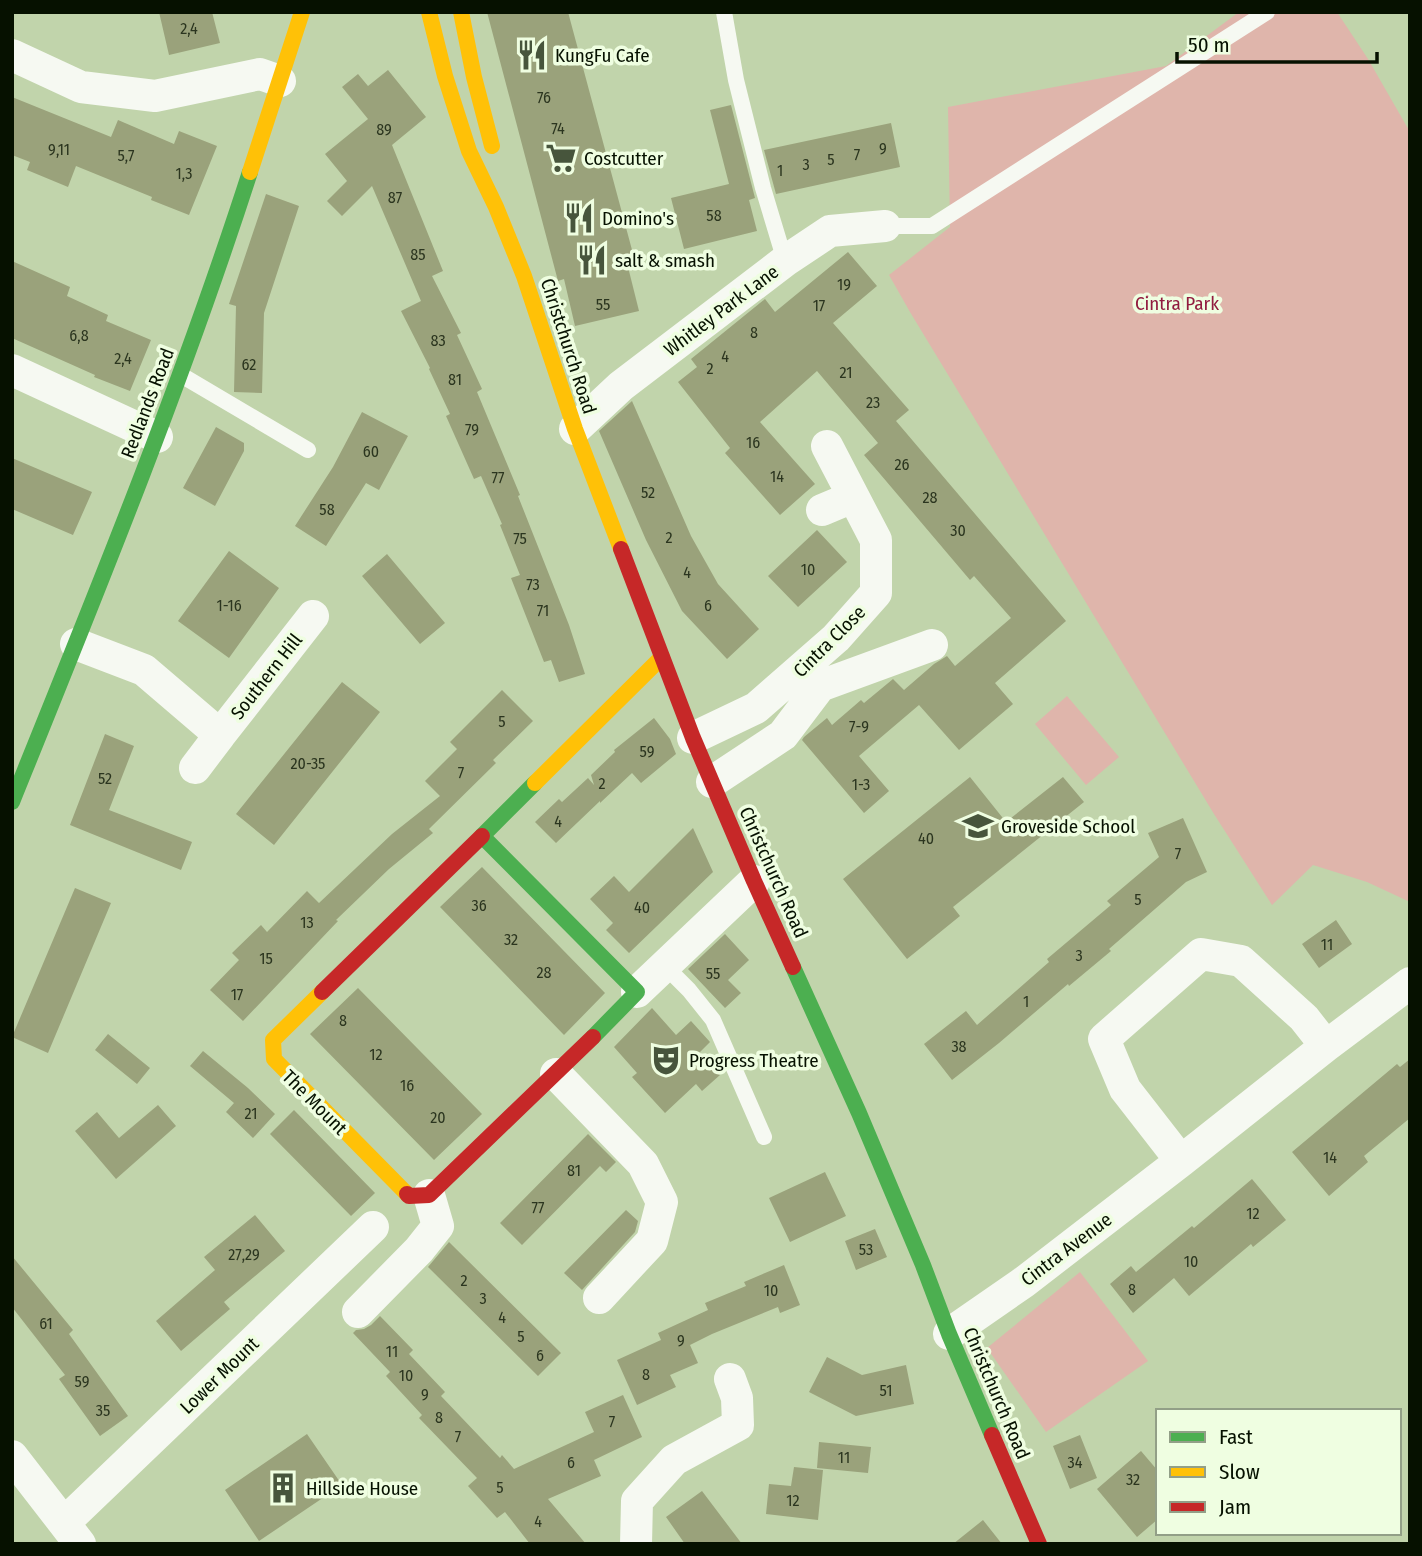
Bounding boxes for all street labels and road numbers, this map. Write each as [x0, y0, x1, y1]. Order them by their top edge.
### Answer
street label: Whitley Park Lane [659, 260, 783, 361]
street label: Christchurch Road [536, 275, 601, 417]
street label: Redlands Road [116, 345, 179, 461]
street label: Cintra Close [789, 601, 870, 682]
street label: Southern Hill [226, 629, 307, 724]
street label: Christchurch Road [734, 803, 813, 941]
street label: The Mount [277, 1065, 352, 1140]
street label: Cintra Avenue [1016, 1208, 1116, 1291]
street label: Christchurch Road [958, 1324, 1035, 1463]
street label: Lower Mount [175, 1332, 264, 1419]

